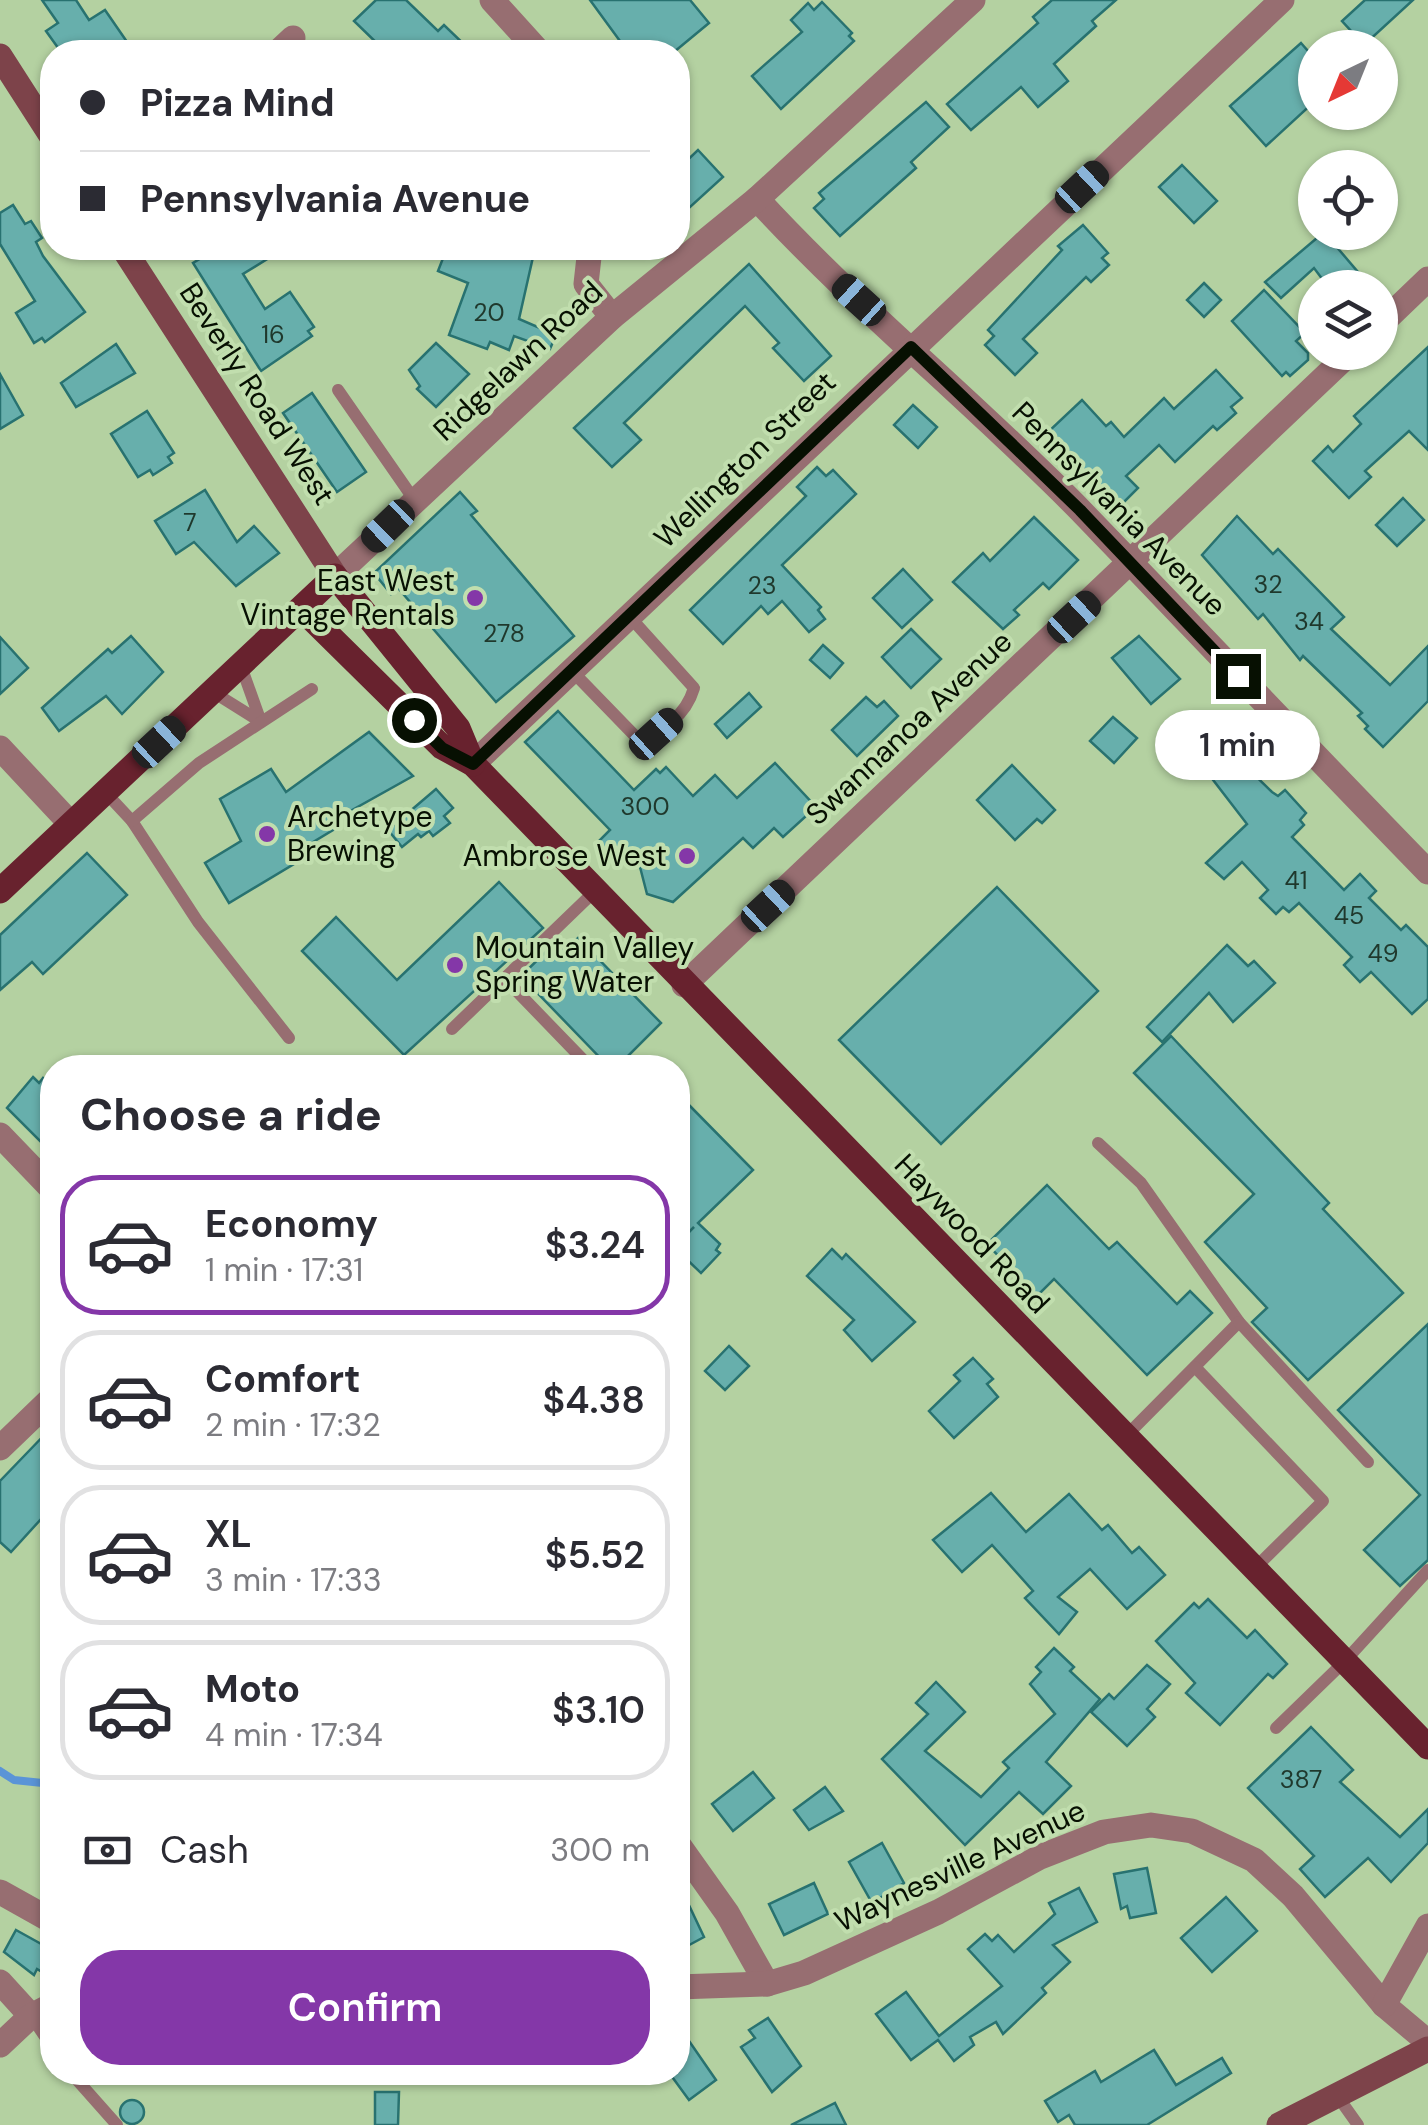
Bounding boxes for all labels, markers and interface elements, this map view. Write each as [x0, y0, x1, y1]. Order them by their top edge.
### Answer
north arrow [1298, 30, 1398, 130]
map controls [1298, 30, 1398, 370]
text: Pizza Mind [140, 78, 335, 128]
button: locate [1298, 150, 1398, 250]
car [1050, 156, 1114, 218]
text: Pennsylvania Avenue [140, 174, 530, 224]
car [827, 269, 891, 331]
button: layers [1298, 270, 1398, 370]
street label: Ridgelawn Road [425, 272, 611, 449]
street label: Beverly Road West [171, 275, 344, 512]
house number: 20 [473, 296, 505, 329]
house number: 16 [261, 318, 285, 351]
street label: Wellington Street [645, 363, 844, 556]
street label: Pennsylvania Avenue [1004, 393, 1235, 624]
car [356, 494, 420, 558]
house number: 7 [183, 506, 197, 539]
place label: East West Vintage Rentals [240, 561, 455, 634]
house number: 32 [1253, 568, 1283, 601]
house number: 23 [747, 569, 777, 602]
car [1042, 586, 1106, 648]
marker: East West Vintage Rentals [464, 587, 486, 609]
house number: 34 [1294, 605, 1324, 638]
house number: 278 [483, 617, 525, 650]
street label: Swannanoa Avenue [797, 622, 1020, 833]
route end [1216, 654, 1261, 699]
route start [392, 698, 437, 743]
car [624, 703, 688, 765]
car [127, 711, 191, 773]
callout: 1 min [1156, 711, 1320, 781]
text: 1 min [1199, 724, 1276, 766]
house number: 300 [621, 790, 669, 823]
place label: Archetype Brewing [287, 797, 433, 870]
marker: Archetype Brewing [256, 823, 278, 845]
place label: Ambrose West [462, 836, 667, 875]
marker: Ambrose West [676, 845, 698, 867]
house number: 41 [1285, 864, 1307, 897]
car [736, 875, 800, 937]
house number: 45 [1334, 899, 1364, 932]
place label: Mountain Valley Spring Water [475, 928, 694, 1001]
house number: 49 [1368, 937, 1398, 970]
marker: Mountain Valley Spring Water [444, 954, 466, 976]
text: Choose a ride [80, 1085, 382, 1144]
street label: Haywood Road [886, 1145, 1058, 1322]
text: Economy [205, 1199, 378, 1249]
icon: car [85, 1200, 175, 1290]
text: $3.24 [545, 1220, 645, 1270]
text: 1 min · 17:31 [205, 1249, 363, 1291]
text: Comfort [205, 1354, 361, 1404]
icon: car [85, 1355, 175, 1445]
text: $4.38 [543, 1375, 645, 1425]
text: 2 min · 17:32 [205, 1404, 381, 1446]
text: XL [205, 1509, 252, 1559]
icon: car [85, 1510, 175, 1600]
text: $5.52 [545, 1530, 645, 1580]
text: 3 min · 17:33 [205, 1559, 382, 1601]
text: Moto [205, 1664, 300, 1714]
icon: car [85, 1665, 175, 1755]
text: $3.10 [552, 1685, 645, 1735]
text: 4 min · 17:34 [205, 1714, 383, 1756]
house number: 387 [1280, 1763, 1322, 1796]
street label: Waynesville Avenue [828, 1790, 1091, 1941]
icon: cash [80, 1823, 135, 1878]
text: Cash [160, 1825, 249, 1875]
text: 300 m [550, 1829, 650, 1871]
button: Confirm [80, 1950, 650, 2065]

